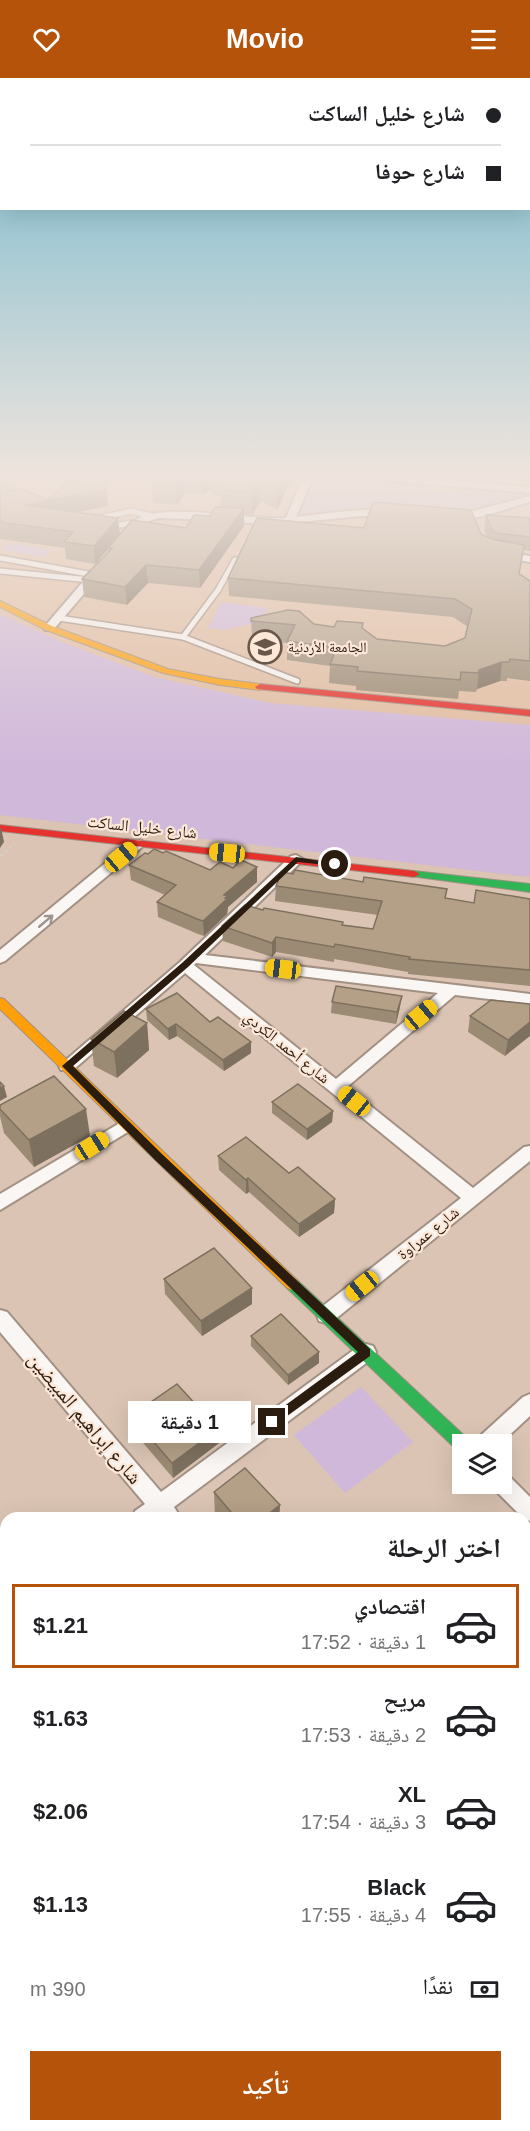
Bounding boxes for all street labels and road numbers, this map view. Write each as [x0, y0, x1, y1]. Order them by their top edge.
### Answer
street label: شارع خليل الساكت [86, 813, 198, 843]
street label: شارع أحمد الكردي [238, 1007, 334, 1090]
street label: شارع عمراوة [394, 1203, 463, 1264]
street label: شارع إبراهيم المبيضين [21, 1348, 146, 1490]

